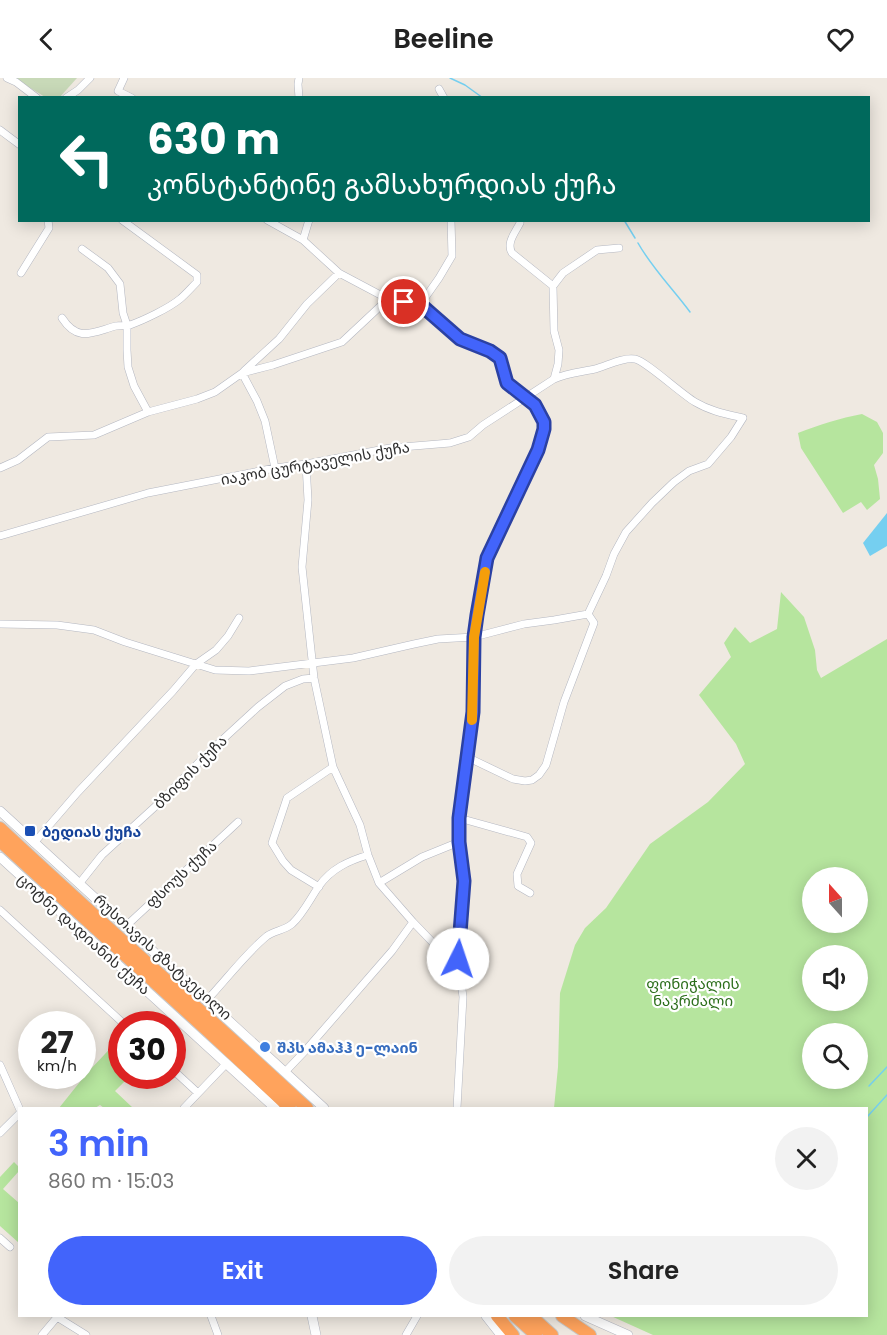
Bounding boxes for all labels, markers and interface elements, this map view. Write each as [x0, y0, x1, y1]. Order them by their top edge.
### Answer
text: Beeline [393, 20, 494, 57]
icon: back [30, 23, 63, 56]
icon: heart [824, 23, 857, 56]
text: 630 m [147, 110, 280, 169]
icon: left [48, 120, 126, 198]
text: კონსტანტინე გამსახურდიას ქუჩა [147, 166, 617, 203]
pin [378, 276, 429, 327]
icon: arrive [387, 285, 420, 318]
street label: იაკობ ცურტაველის ქუჩა [219, 436, 411, 490]
street label: ბზიფის ქუჩა [148, 730, 232, 814]
place label: ბედიას ქუჩა [42, 821, 142, 842]
marker: ბედიას ქუჩა [23, 824, 37, 838]
street label: ფსოუს ქუჩა [141, 835, 221, 913]
north arrow [802, 867, 868, 933]
map controls [802, 867, 868, 1089]
street label: ცოტნე დადიანის ქუჩა [13, 869, 155, 999]
street label: რუსთავის გზატკეცილი [89, 889, 237, 1025]
position arrow [426, 927, 490, 991]
button: sound [802, 945, 868, 1011]
park label: ფონიჭალის ნაკრძალი [646, 973, 740, 1011]
speed limit sign: 30 [108, 1011, 186, 1089]
text: 27 [40, 1021, 74, 1064]
button: search [802, 1023, 868, 1089]
place label: შპს ამაჰჰ ე-ლაინ [277, 1037, 418, 1058]
marker: შპს ამაჰჰ ე-ლაინ [258, 1040, 272, 1054]
text: km/h [37, 1055, 77, 1076]
text: 3 min [48, 1118, 150, 1169]
button: close [775, 1127, 838, 1190]
text: 860 m · 15:03 [48, 1167, 174, 1195]
button: Exit [48, 1236, 437, 1305]
button: Share [449, 1236, 838, 1305]

